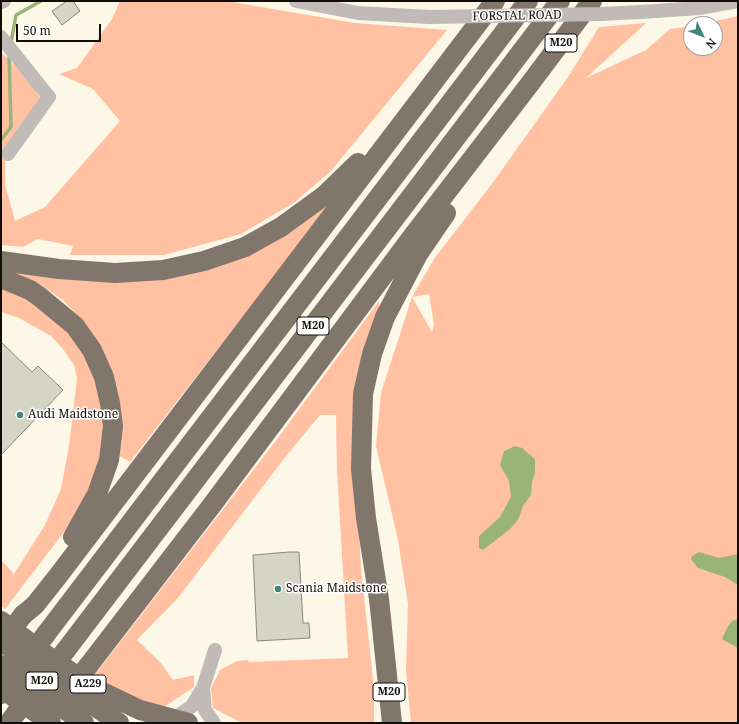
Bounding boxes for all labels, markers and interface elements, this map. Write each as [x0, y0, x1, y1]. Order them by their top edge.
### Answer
street label: FORSTAL ROAD [472, 8, 562, 24]
scale bar [18, 16, 103, 42]
north arrow [683, 16, 723, 56]
text: 50 m [23, 22, 51, 39]
road number: M20 [545, 34, 577, 52]
text: N [703, 36, 720, 52]
road number: M20 [297, 317, 329, 335]
place label: Audi Maidstone [28, 408, 118, 422]
marker: Audi Maidstone [15, 410, 25, 420]
place label: Scania Maidstone [286, 582, 387, 596]
marker: Scania Maidstone [273, 584, 283, 594]
road number: M20 [26, 672, 58, 690]
road number: A229 [70, 675, 106, 693]
road number: M20 [373, 683, 405, 701]

